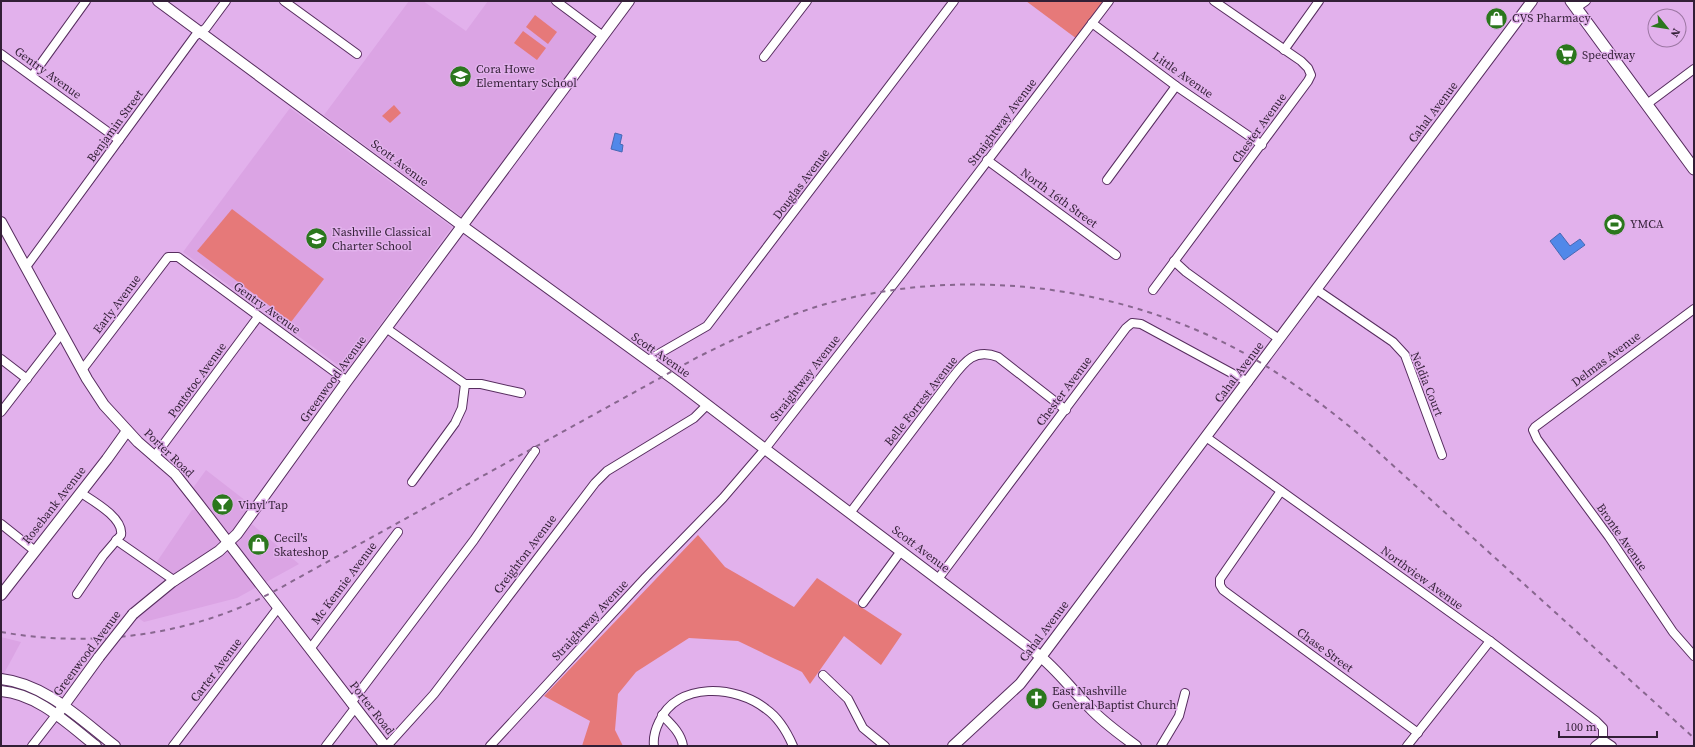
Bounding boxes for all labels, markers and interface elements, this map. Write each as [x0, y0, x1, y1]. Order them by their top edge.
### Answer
shop icon: CVS Pharmacy [1483, 5, 1509, 31]
north arrow [1647, 8, 1687, 48]
place label: CVS Pharmacy [1512, 10, 1591, 26]
text: N [1667, 26, 1684, 40]
supermarket icon: Speedway [1554, 42, 1580, 68]
street label: Gentry Avenue [11, 43, 85, 103]
place label: Speedway [1582, 47, 1636, 63]
street label: Little Avenue [1150, 48, 1216, 102]
place label: Cora Howe Elementary School [476, 61, 577, 91]
school or university icon: Cora Howe Elementary School [447, 63, 473, 89]
street label: Straightway Avenue [964, 75, 1040, 169]
street label: Cahal Avenue [1405, 78, 1461, 146]
street label: Benjamin Street [83, 87, 147, 165]
street label: Chester Avenue [1228, 90, 1290, 166]
street label: Scott Avenue [368, 136, 432, 190]
street label: Douglas Avenue [769, 145, 833, 223]
street label: North 16th Street [1017, 165, 1101, 231]
sports icon: YMCA [1602, 211, 1628, 237]
place label: YMCA [1630, 216, 1664, 232]
place label: Nashville Classical Charter School [332, 224, 432, 254]
school or university icon: Nashville Classical Charter School [304, 226, 330, 252]
street label: Early Avenue [90, 271, 144, 337]
street label: Gentry Avenue [230, 278, 304, 338]
street label: Delmas Avenue [1568, 328, 1644, 390]
street label: Scott Avenue [628, 329, 694, 381]
street label: Greenwood Avenue [296, 332, 370, 426]
street label: Straightway Avenue [766, 332, 844, 424]
street label: Cahal Avenue [1211, 338, 1267, 406]
street label: Pontotoc Avenue [164, 339, 230, 421]
street label: Neldia Court [1407, 350, 1447, 419]
street label: Belle Forrest Avenue [881, 353, 961, 449]
street label: Chester Avenue [1033, 353, 1095, 429]
street label: Porter Road [140, 425, 198, 481]
street label: Rosebank Avenue [19, 463, 89, 547]
bar icon: Vinyl Tap [210, 492, 236, 518]
place label: Vinyl Tap [238, 497, 288, 513]
street label: Bronte Avenue [1593, 500, 1651, 574]
street label: Creighton Avenue [490, 511, 560, 597]
street label: Scott Avenue [889, 522, 953, 576]
place label: Cecil's Skateshop [274, 530, 328, 560]
shop icon: Cecil's Skateshop [246, 532, 272, 558]
street label: Mc Kennie Avenue [308, 538, 380, 628]
street label: Northview Avenue [1378, 543, 1466, 613]
street label: Straightway Avenue [548, 576, 632, 664]
street label: Cahal Avenue [1016, 597, 1072, 665]
street label: Greenwood Avenue [49, 607, 125, 699]
street label: Chase Street [1294, 624, 1356, 676]
street label: Carter Avenue [187, 635, 245, 705]
street label: Porter Road [346, 678, 398, 738]
place label: East Nashville General Baptist Church [1052, 683, 1176, 713]
church icon: East Nashville General Baptist Church [1023, 685, 1049, 711]
scale bar [1559, 713, 1657, 739]
text: 100 m [1565, 719, 1597, 735]

